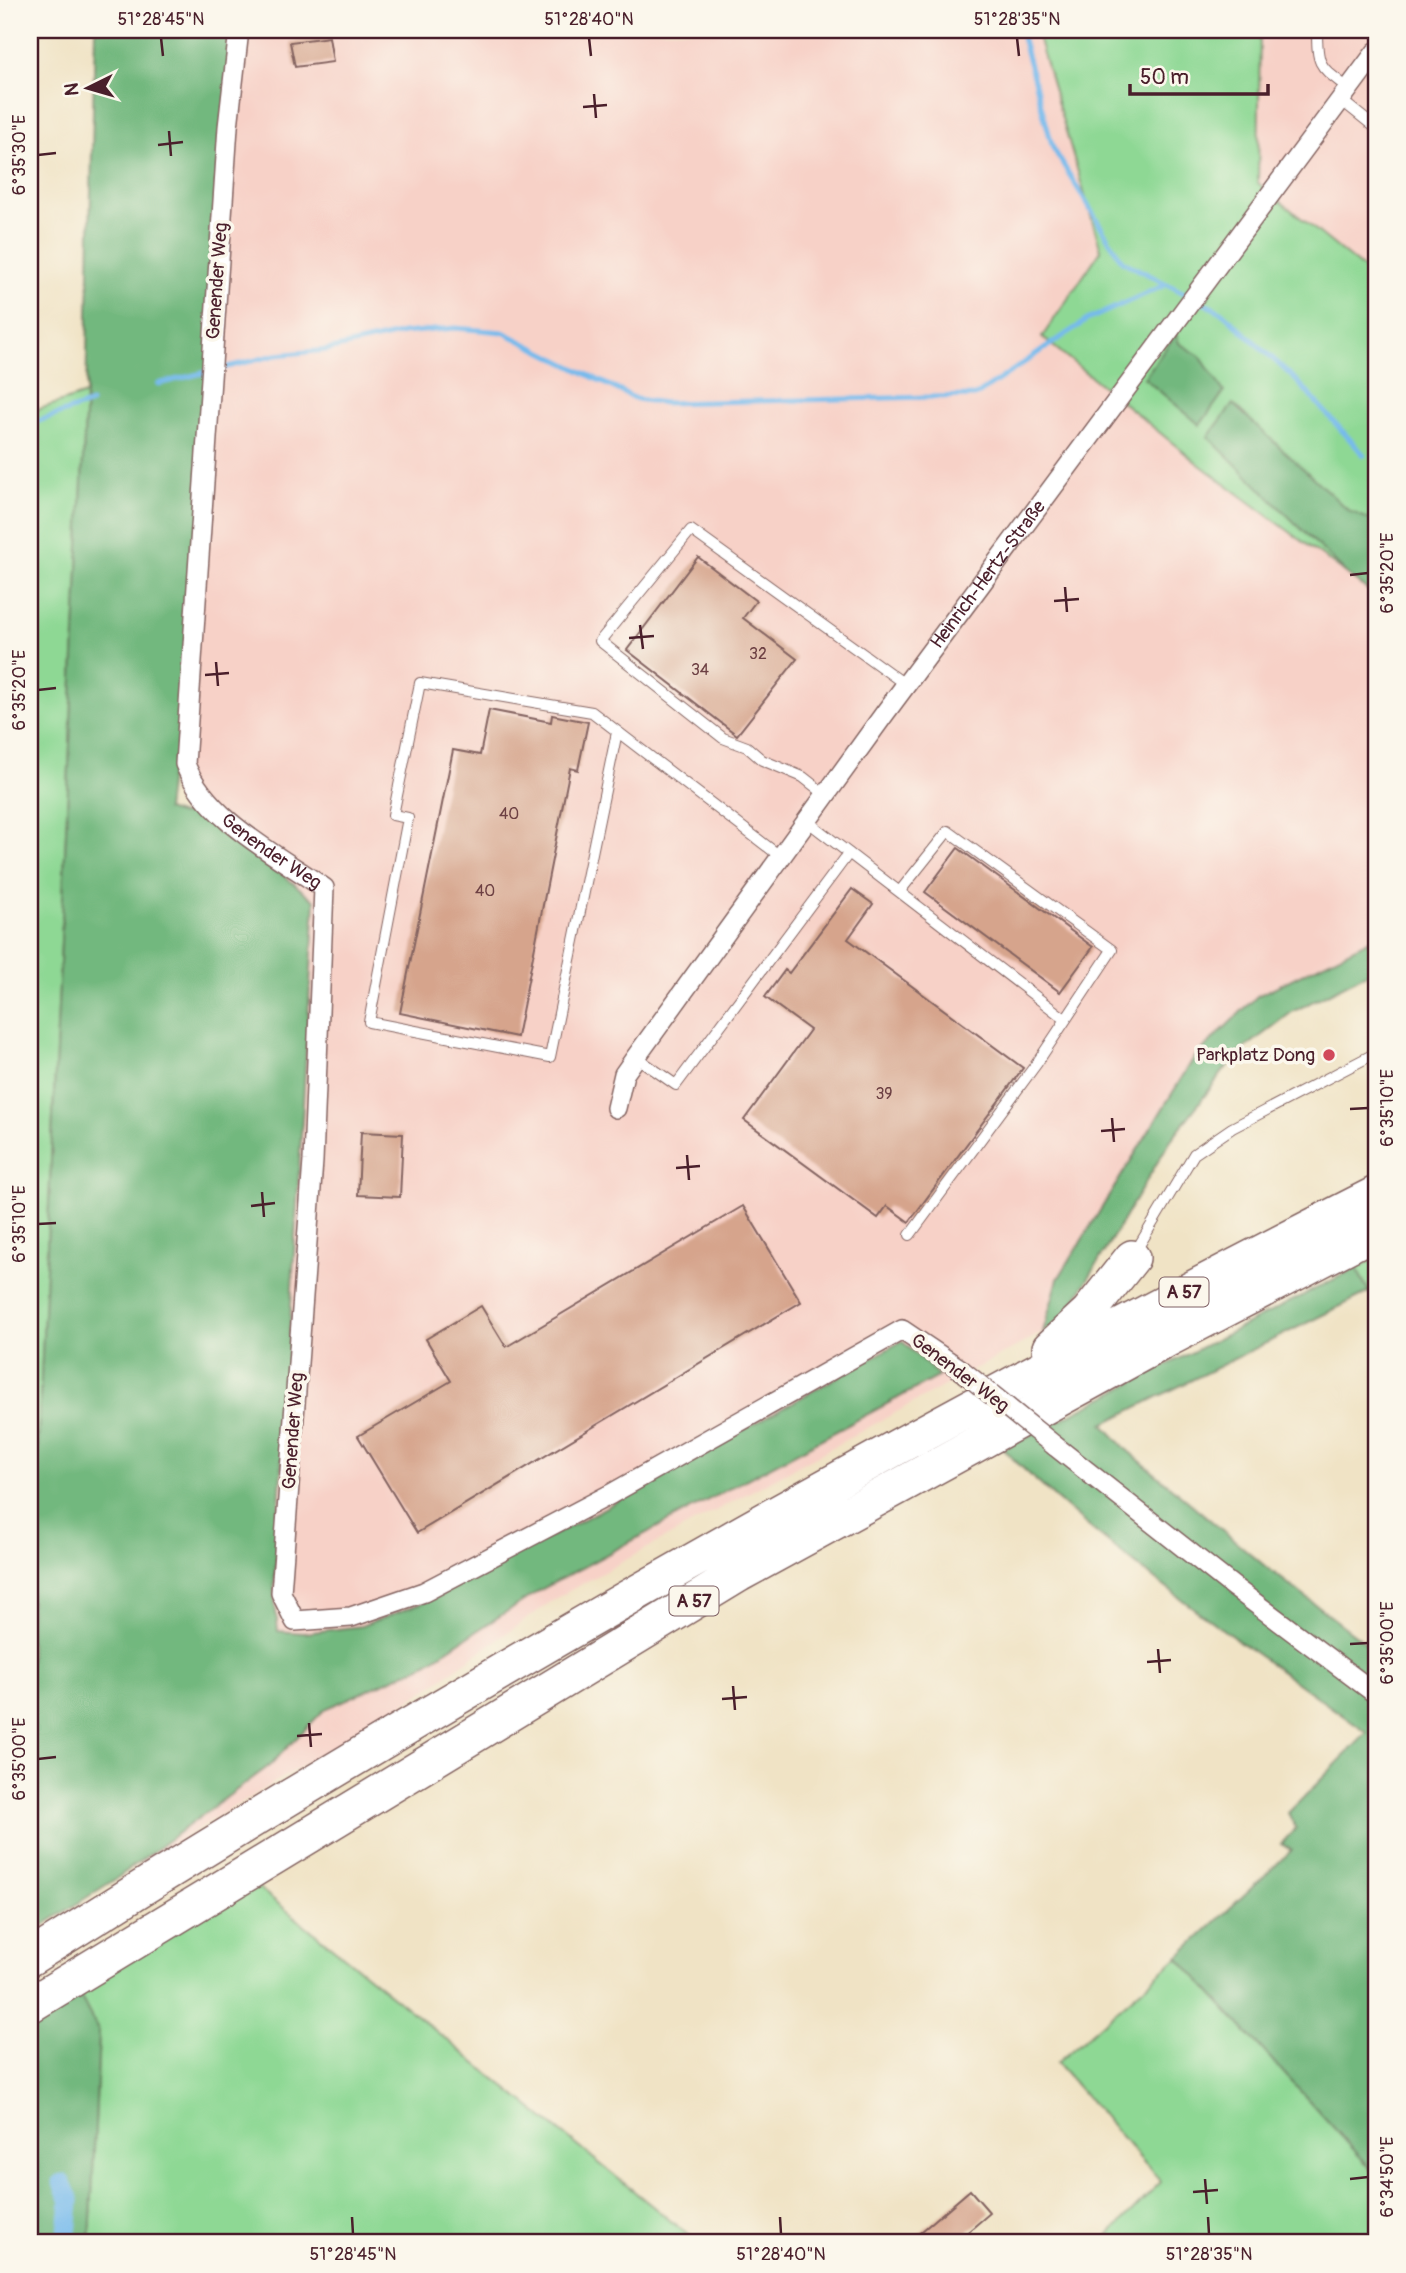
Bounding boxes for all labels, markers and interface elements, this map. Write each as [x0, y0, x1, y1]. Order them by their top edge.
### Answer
text: 51°28'45"N [117, 8, 205, 31]
text: 51°28'40"N [544, 8, 634, 31]
text: 51°28'35"N [974, 8, 1060, 31]
north arrow [52, 52, 122, 122]
scale bar [1130, 52, 1268, 96]
text: 50 m [1140, 64, 1189, 91]
text: N [60, 82, 85, 97]
text: 6°35'30"E [8, 115, 31, 195]
street label: Genender Weg [201, 222, 233, 340]
street label: Heinrich-Hertz-Straße [925, 495, 1051, 653]
text: 6°35'20"E [1376, 533, 1399, 613]
house number: 32 [749, 644, 767, 664]
text: 6°35'20"E [8, 650, 31, 730]
house number: 34 [691, 660, 709, 680]
house number: 40 [499, 804, 519, 824]
street label: Genender Weg [216, 808, 326, 895]
house number: 40 [475, 881, 495, 901]
place label: Parkplatz Dong [1196, 1043, 1315, 1067]
marker: Parkplatz Dong [1321, 1047, 1337, 1063]
text: 6°35'10"E [1376, 1069, 1399, 1147]
house number: 39 [875, 1084, 893, 1104]
text: 6°35'10"E [8, 1185, 31, 1263]
road number: A 57 [1160, 1278, 1208, 1307]
street label: Genender Weg [906, 1328, 1014, 1418]
street label: Genender Weg [277, 1372, 309, 1490]
road number: A 57 [670, 1586, 718, 1616]
text: 6°35'00"E [1376, 1602, 1399, 1684]
text: 6°35'00"E [8, 1718, 31, 1800]
text: 6°34'50"E [1376, 2136, 1399, 2218]
text: 51°28'45"N [309, 2243, 397, 2266]
text: 51°28'40"N [736, 2243, 826, 2266]
text: 51°28'35"N [1166, 2243, 1252, 2266]

